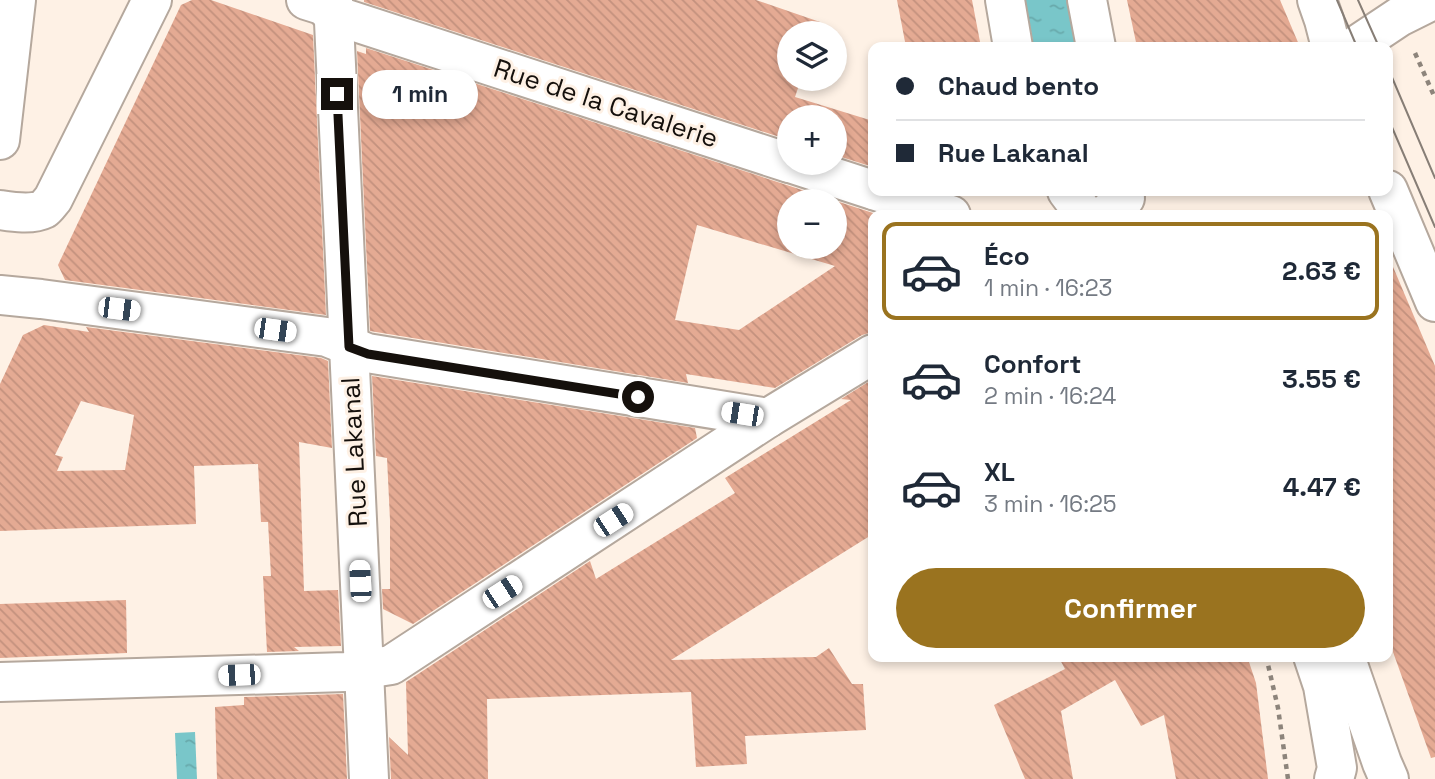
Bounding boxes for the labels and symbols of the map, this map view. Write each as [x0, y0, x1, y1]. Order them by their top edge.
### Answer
street label: Rue de la Cavalerie [489, 51, 723, 155]
callout: 1 min [362, 70, 477, 119]
route end [321, 78, 353, 110]
car [97, 296, 142, 322]
car [253, 317, 298, 343]
street label: Rue Lakanal [333, 376, 375, 528]
route start [622, 381, 654, 413]
car [720, 400, 765, 428]
car [590, 500, 637, 540]
car [349, 559, 372, 603]
car [479, 572, 526, 612]
car [218, 664, 261, 686]

